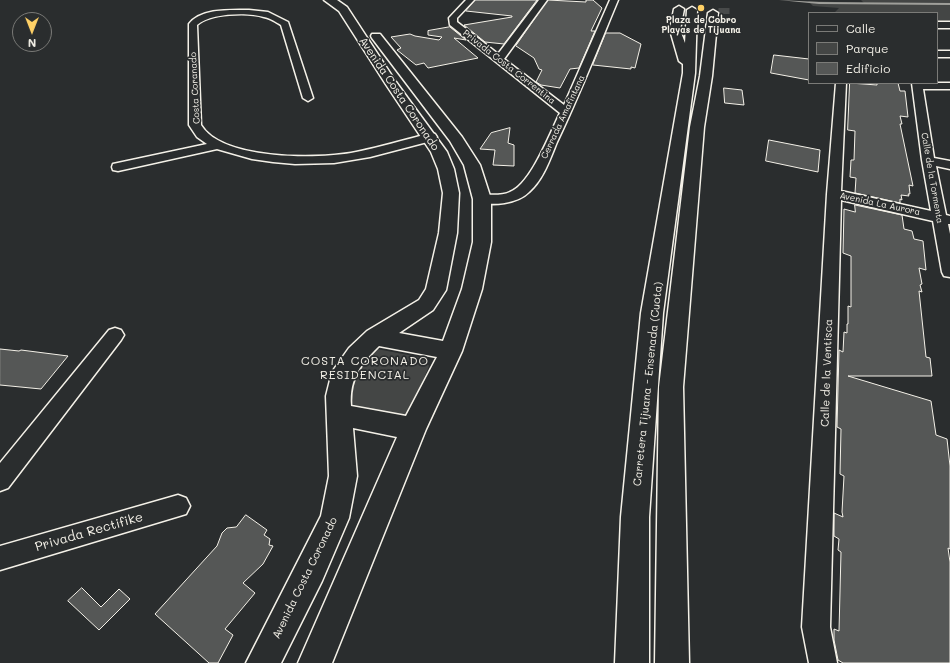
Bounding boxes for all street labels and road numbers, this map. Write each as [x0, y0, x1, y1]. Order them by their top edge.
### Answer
street label: Privada Costa Correntina [461, 27, 557, 107]
street label: Avenida Costa Coronado [356, 35, 442, 153]
street label: Costa Coranado [188, 52, 202, 124]
street label: Cerrada Amafintana [539, 73, 587, 161]
street label: Calle de la Tormenta [919, 132, 945, 224]
street label: Avenida La Aurora [839, 190, 921, 218]
street label: Carretera Tijuana - Ensenada (Cuota) [631, 281, 665, 487]
street label: Calle de la Ventisca [819, 319, 835, 427]
street label: Privada Rectifike [33, 509, 145, 555]
street label: Avenida Costa Coronado [270, 515, 340, 641]

